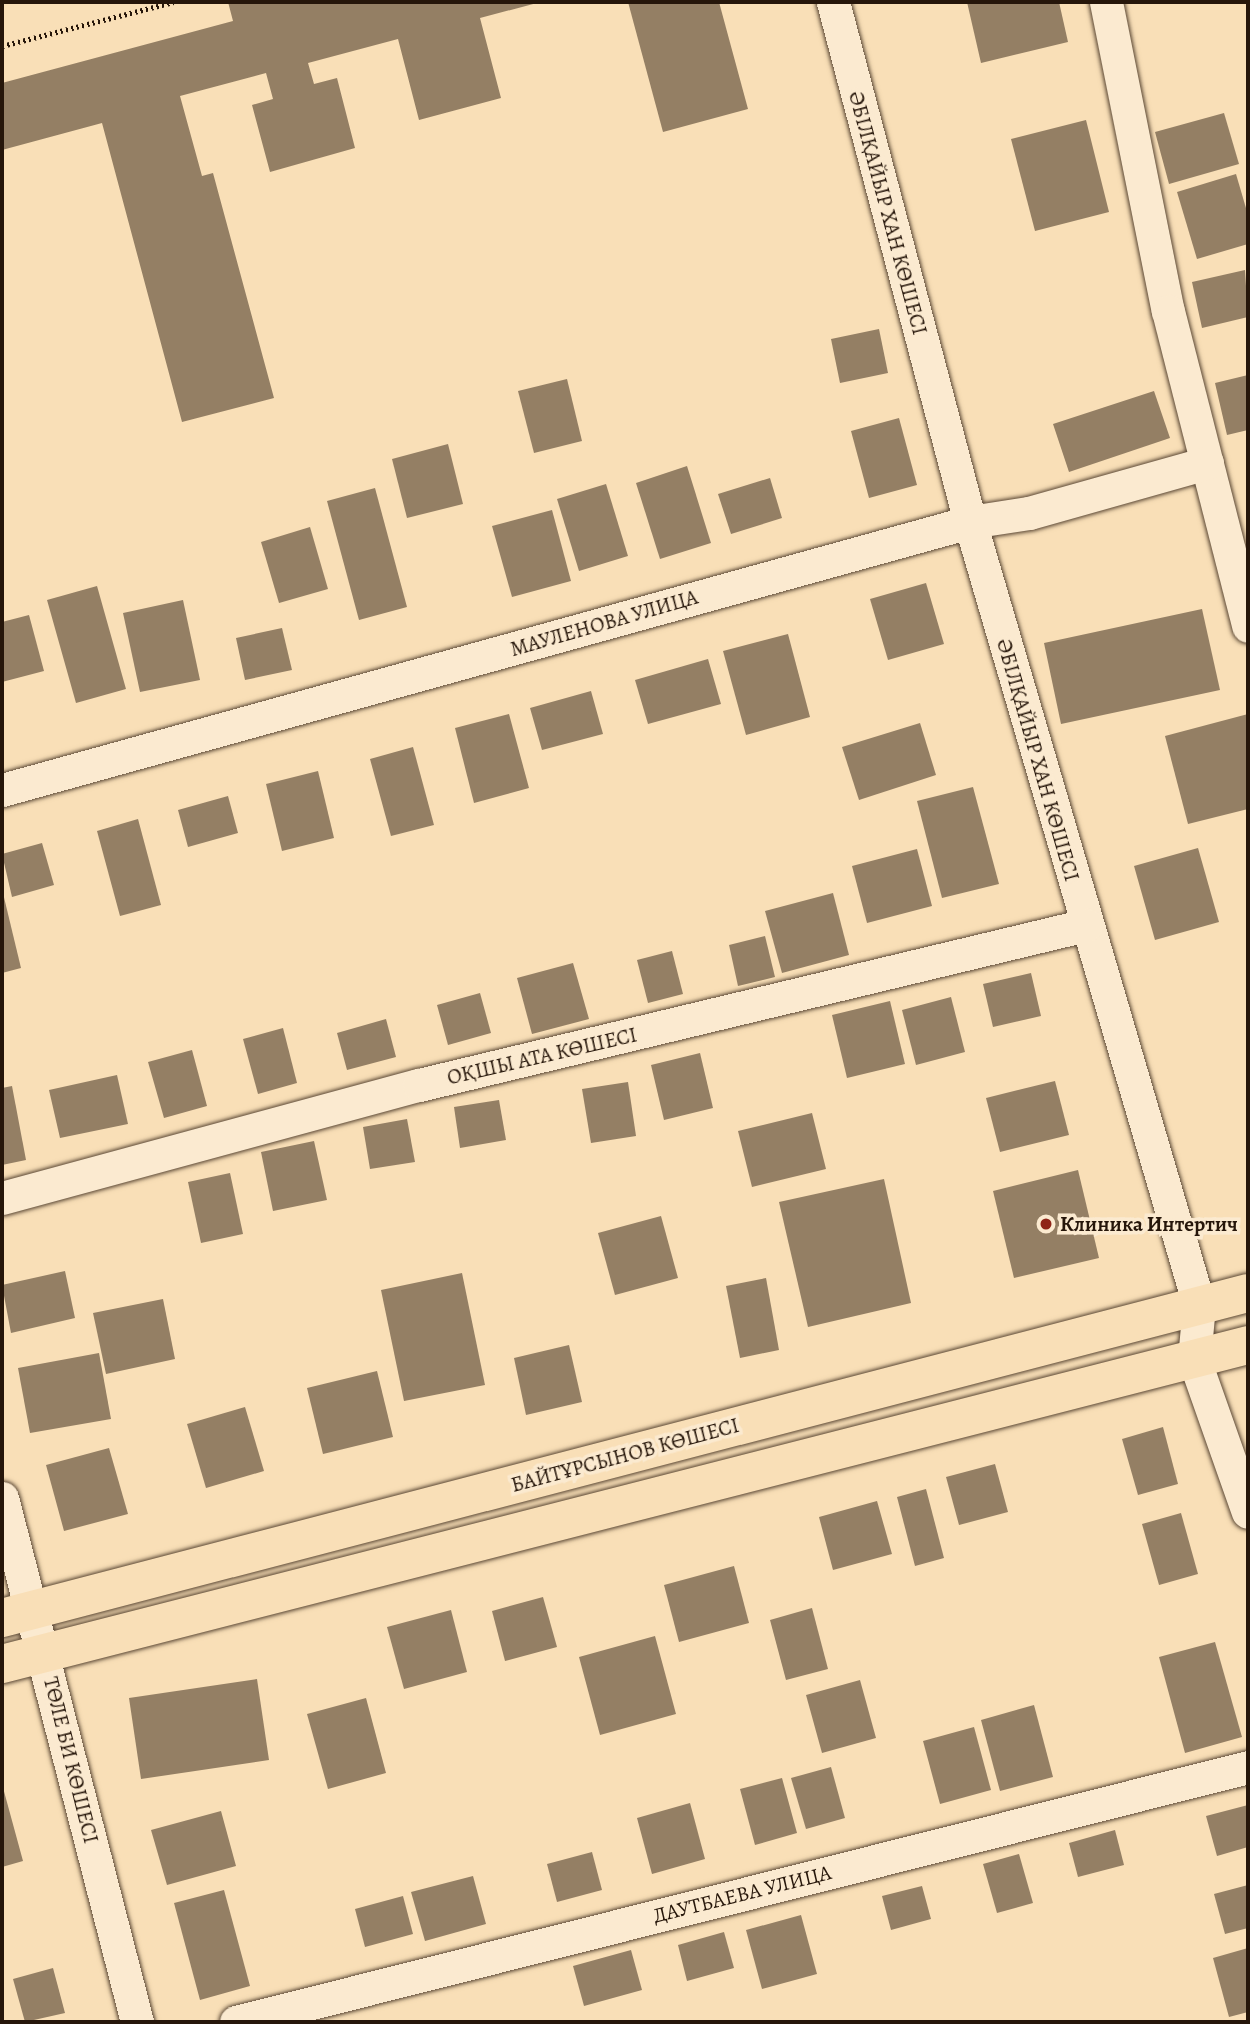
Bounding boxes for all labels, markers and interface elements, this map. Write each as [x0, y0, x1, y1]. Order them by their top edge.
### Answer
street label: ӘБІЛҚАЙЫР ХАН КӨШЕСІ [843, 88, 933, 338]
street label: МАУЛЕНОВА УЛИЦА [507, 584, 701, 662]
street label: ӘБІЛҚАЙЫР ХАН КӨШЕСІ [991, 636, 1085, 884]
street label: ОҚШЫ АТА КӨШЕСІ [445, 1022, 639, 1090]
place label: Клиника Интертич [1060, 1211, 1238, 1237]
marker: Клиника Интертич [1038, 1216, 1054, 1232]
street label: БАЙТҰРСЫНОВ КӨШЕСІ [508, 1412, 742, 1498]
street label: ТӨЛЕ БИ КӨШЕСІ [38, 1674, 104, 1846]
street label: ДАУТБАЕВА УЛИЦА [650, 1860, 834, 1928]

